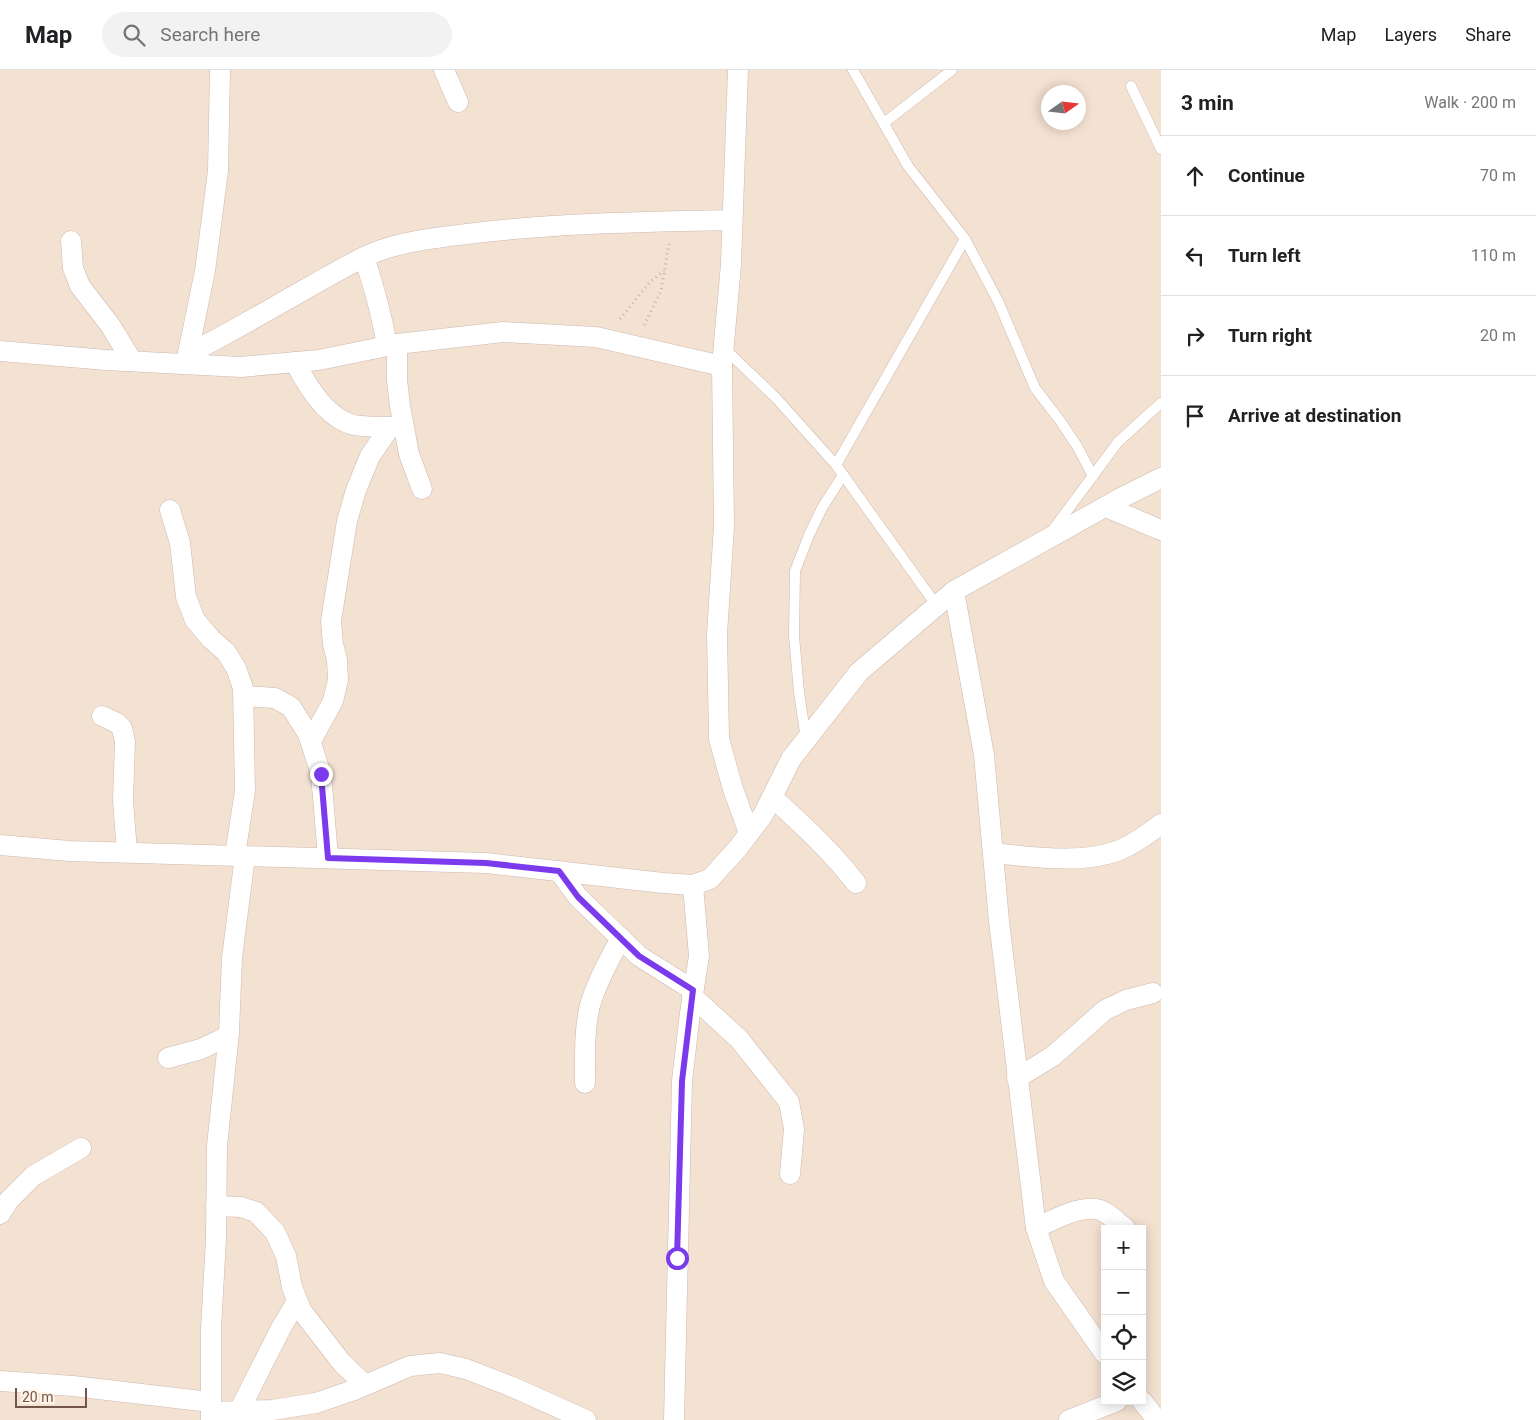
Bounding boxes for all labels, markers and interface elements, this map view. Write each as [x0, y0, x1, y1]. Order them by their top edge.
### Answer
search box [102, 12, 452, 57]
text: Map [25, 21, 72, 49]
icon: search [120, 21, 148, 49]
text: Search here [160, 23, 260, 46]
text: Map [1321, 24, 1356, 45]
text: Layers [1384, 24, 1437, 45]
text: Share [1465, 24, 1511, 45]
north arrow [1041, 85, 1086, 130]
text: 3 min [1181, 91, 1234, 115]
text: Walk · 200 m [1424, 93, 1516, 112]
icon: ahead [1181, 162, 1209, 190]
text: Continue [1228, 164, 1305, 187]
text: 70 m [1480, 166, 1516, 185]
icon: left [1181, 242, 1209, 270]
text: Turn left [1228, 244, 1301, 267]
text: 110 m [1471, 246, 1516, 265]
icon: right [1181, 322, 1209, 350]
text: Turn right [1228, 324, 1312, 347]
text: 20 m [1480, 326, 1516, 345]
icon: arrive [1181, 402, 1209, 430]
text: Arrive at destination [1228, 404, 1401, 427]
route end [310, 763, 333, 786]
map controls [1101, 1225, 1146, 1405]
button: + [1101, 1225, 1146, 1270]
route start [666, 1247, 689, 1270]
button: − [1101, 1270, 1146, 1315]
button: locate [1101, 1315, 1146, 1360]
button: layers [1101, 1360, 1146, 1405]
scale bar [15, 1385, 88, 1408]
text: 20 m [22, 1389, 54, 1405]

